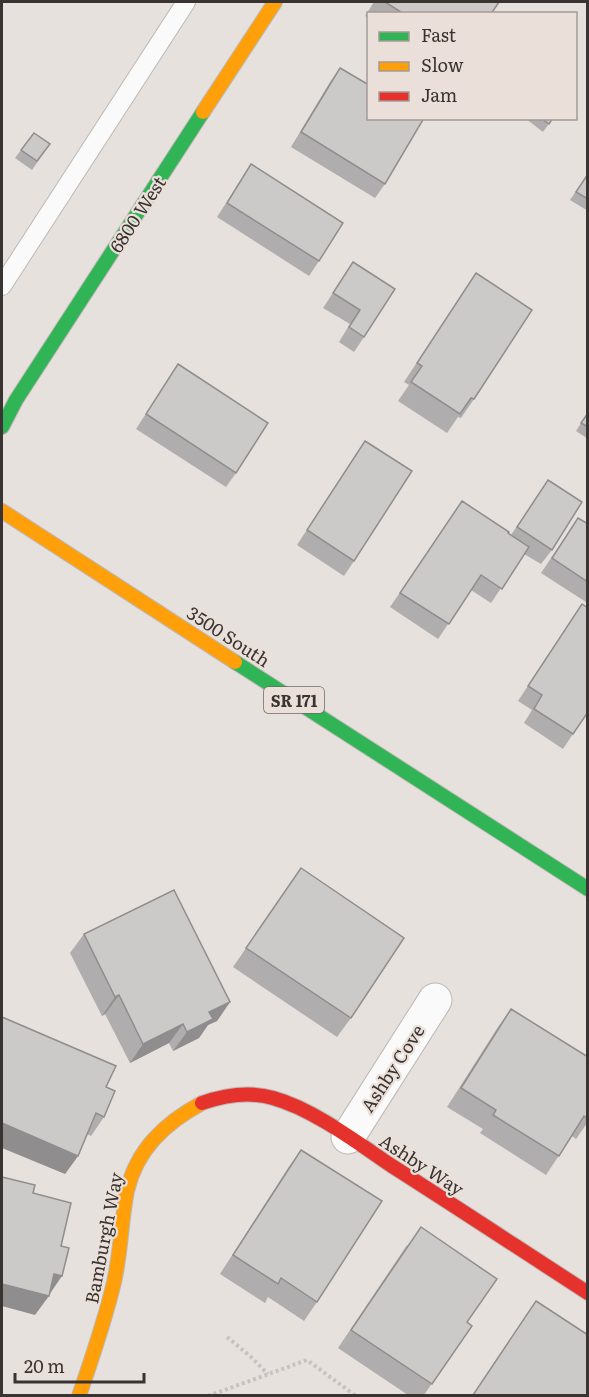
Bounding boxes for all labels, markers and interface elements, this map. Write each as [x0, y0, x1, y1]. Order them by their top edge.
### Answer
legend [367, 12, 577, 120]
text: Fast [421, 21, 457, 48]
text: Slow [421, 51, 464, 78]
text: Jam [421, 81, 457, 108]
street label: 6800 West [102, 170, 172, 258]
street label: 3500 South [182, 599, 276, 673]
road number: SR 171 [264, 687, 324, 713]
street label: Ashby Cove [354, 1019, 430, 1117]
street label: Ashby Way [374, 1127, 470, 1202]
street label: Bamburgh Way [77, 1170, 129, 1306]
scale bar [15, 1346, 144, 1384]
text: 20 m [24, 1352, 65, 1379]

